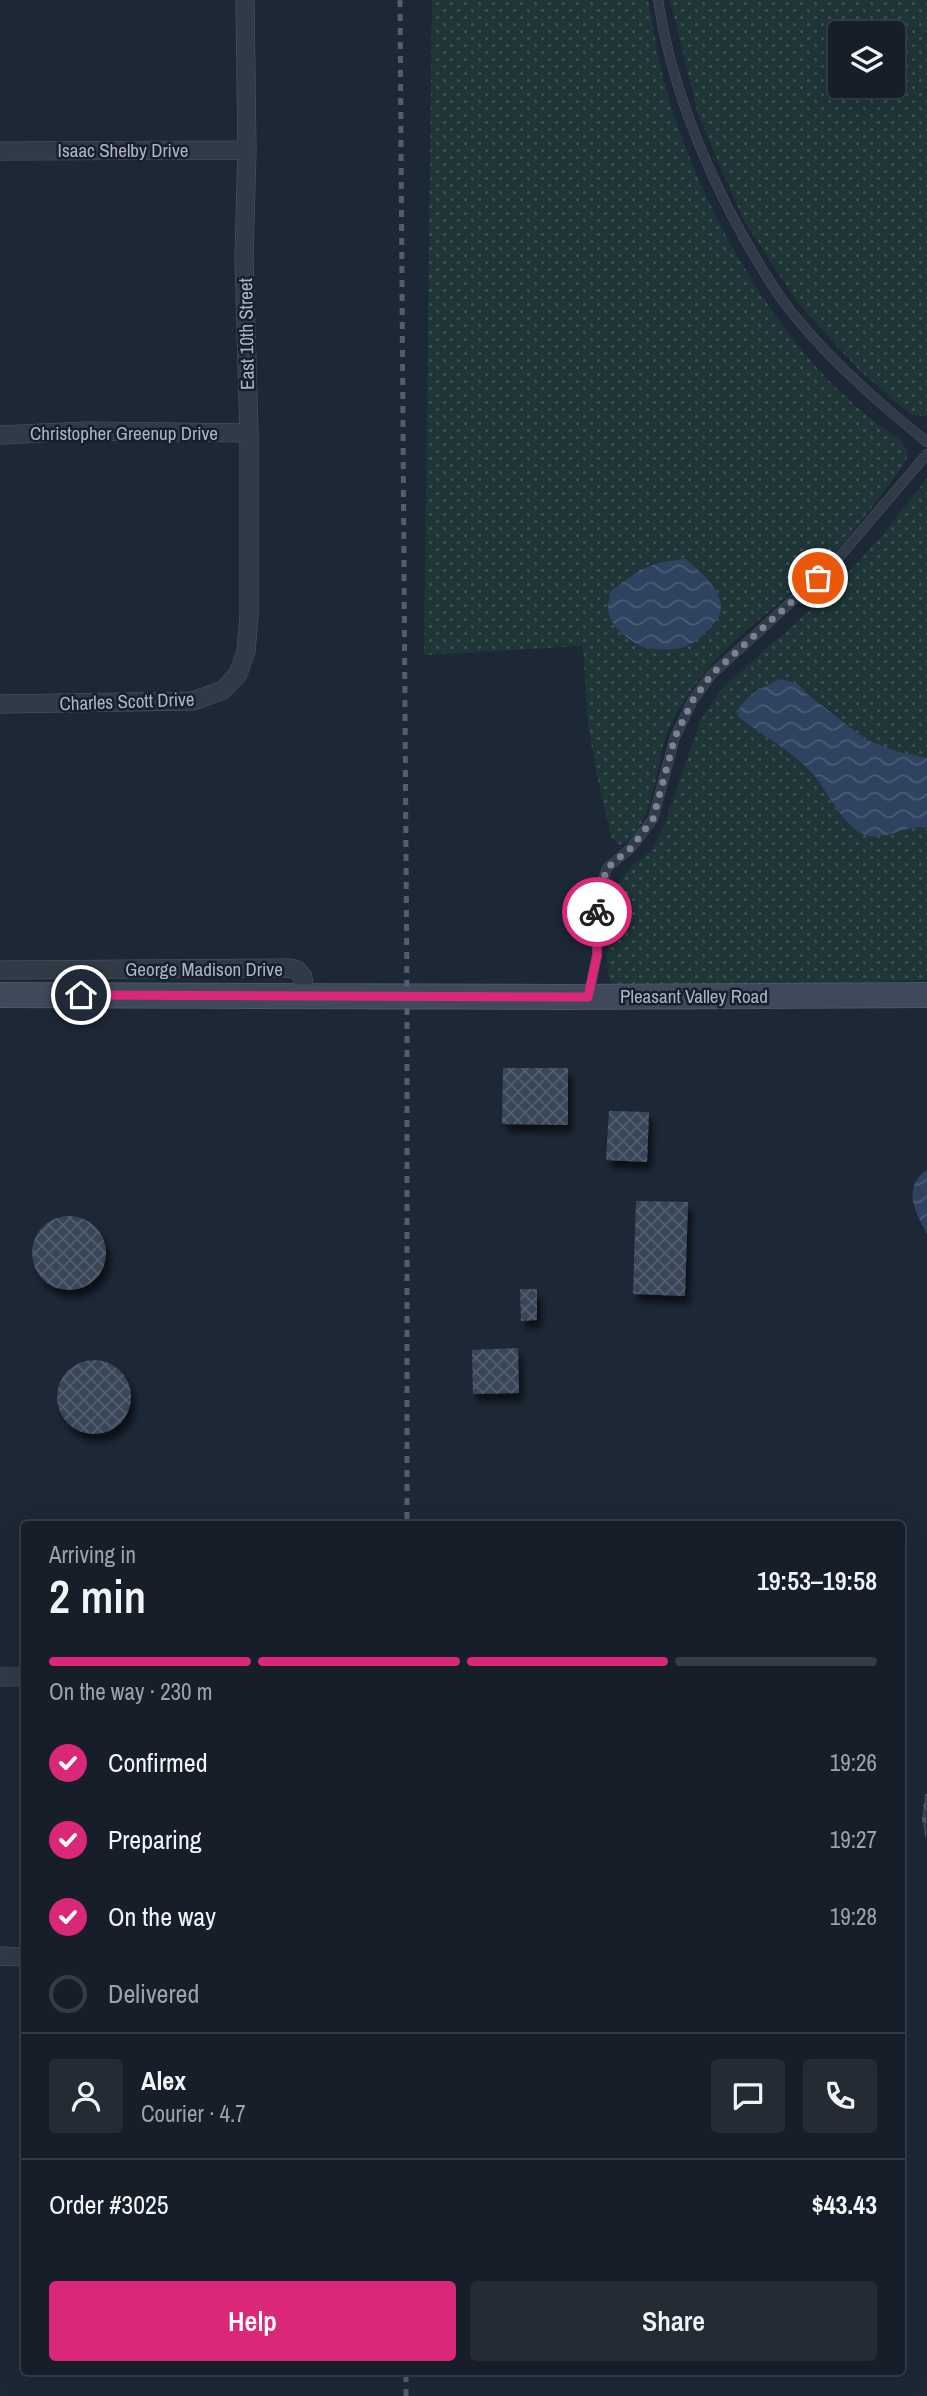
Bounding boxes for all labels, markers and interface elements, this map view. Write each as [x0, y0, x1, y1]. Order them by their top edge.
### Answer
map controls [828, 21, 905, 98]
button: layers [828, 21, 905, 98]
street label: Isaac Shelby Drive [58, 137, 188, 163]
street label: East 10th Street [232, 277, 260, 390]
street label: Christopher Greenup Drive [30, 420, 218, 446]
pin [788, 548, 848, 608]
icon: bag [799, 559, 837, 597]
street label: Charles Scott Drive [59, 686, 195, 716]
courier [562, 877, 632, 947]
icon: bike [578, 893, 616, 931]
street label: George Madison Drive [125, 956, 283, 982]
pin [51, 965, 111, 1025]
icon: home [62, 976, 100, 1014]
street label: Pleasant Valley Road [620, 983, 768, 1009]
text: Arriving in [49, 1539, 136, 1570]
text: 19:53–19:58 [757, 1563, 877, 1598]
text: 2 min [49, 1565, 146, 1627]
text: On the way · 230 m [49, 1676, 213, 1707]
icon: check [49, 1744, 87, 1782]
text: Confirmed [108, 1745, 208, 1780]
text: 19:26 [830, 1747, 877, 1778]
icon: check [49, 1821, 87, 1859]
text: Preparing [108, 1822, 202, 1857]
text: 19:27 [830, 1824, 877, 1855]
icon: check [49, 1898, 87, 1936]
text: On the way [108, 1899, 216, 1934]
text: 19:28 [830, 1901, 877, 1932]
text: Delivered [108, 1976, 199, 2011]
button: person [49, 2059, 123, 2133]
button: chat [711, 2059, 785, 2133]
button: phone [803, 2059, 877, 2133]
text: Alex [141, 2063, 186, 2098]
text: Courier · 4.7 [141, 2098, 246, 2129]
text: Order #3025 [49, 2187, 169, 2222]
text: $43.43 [812, 2187, 877, 2222]
button: Help [49, 2281, 456, 2361]
button: Share [470, 2281, 877, 2361]

